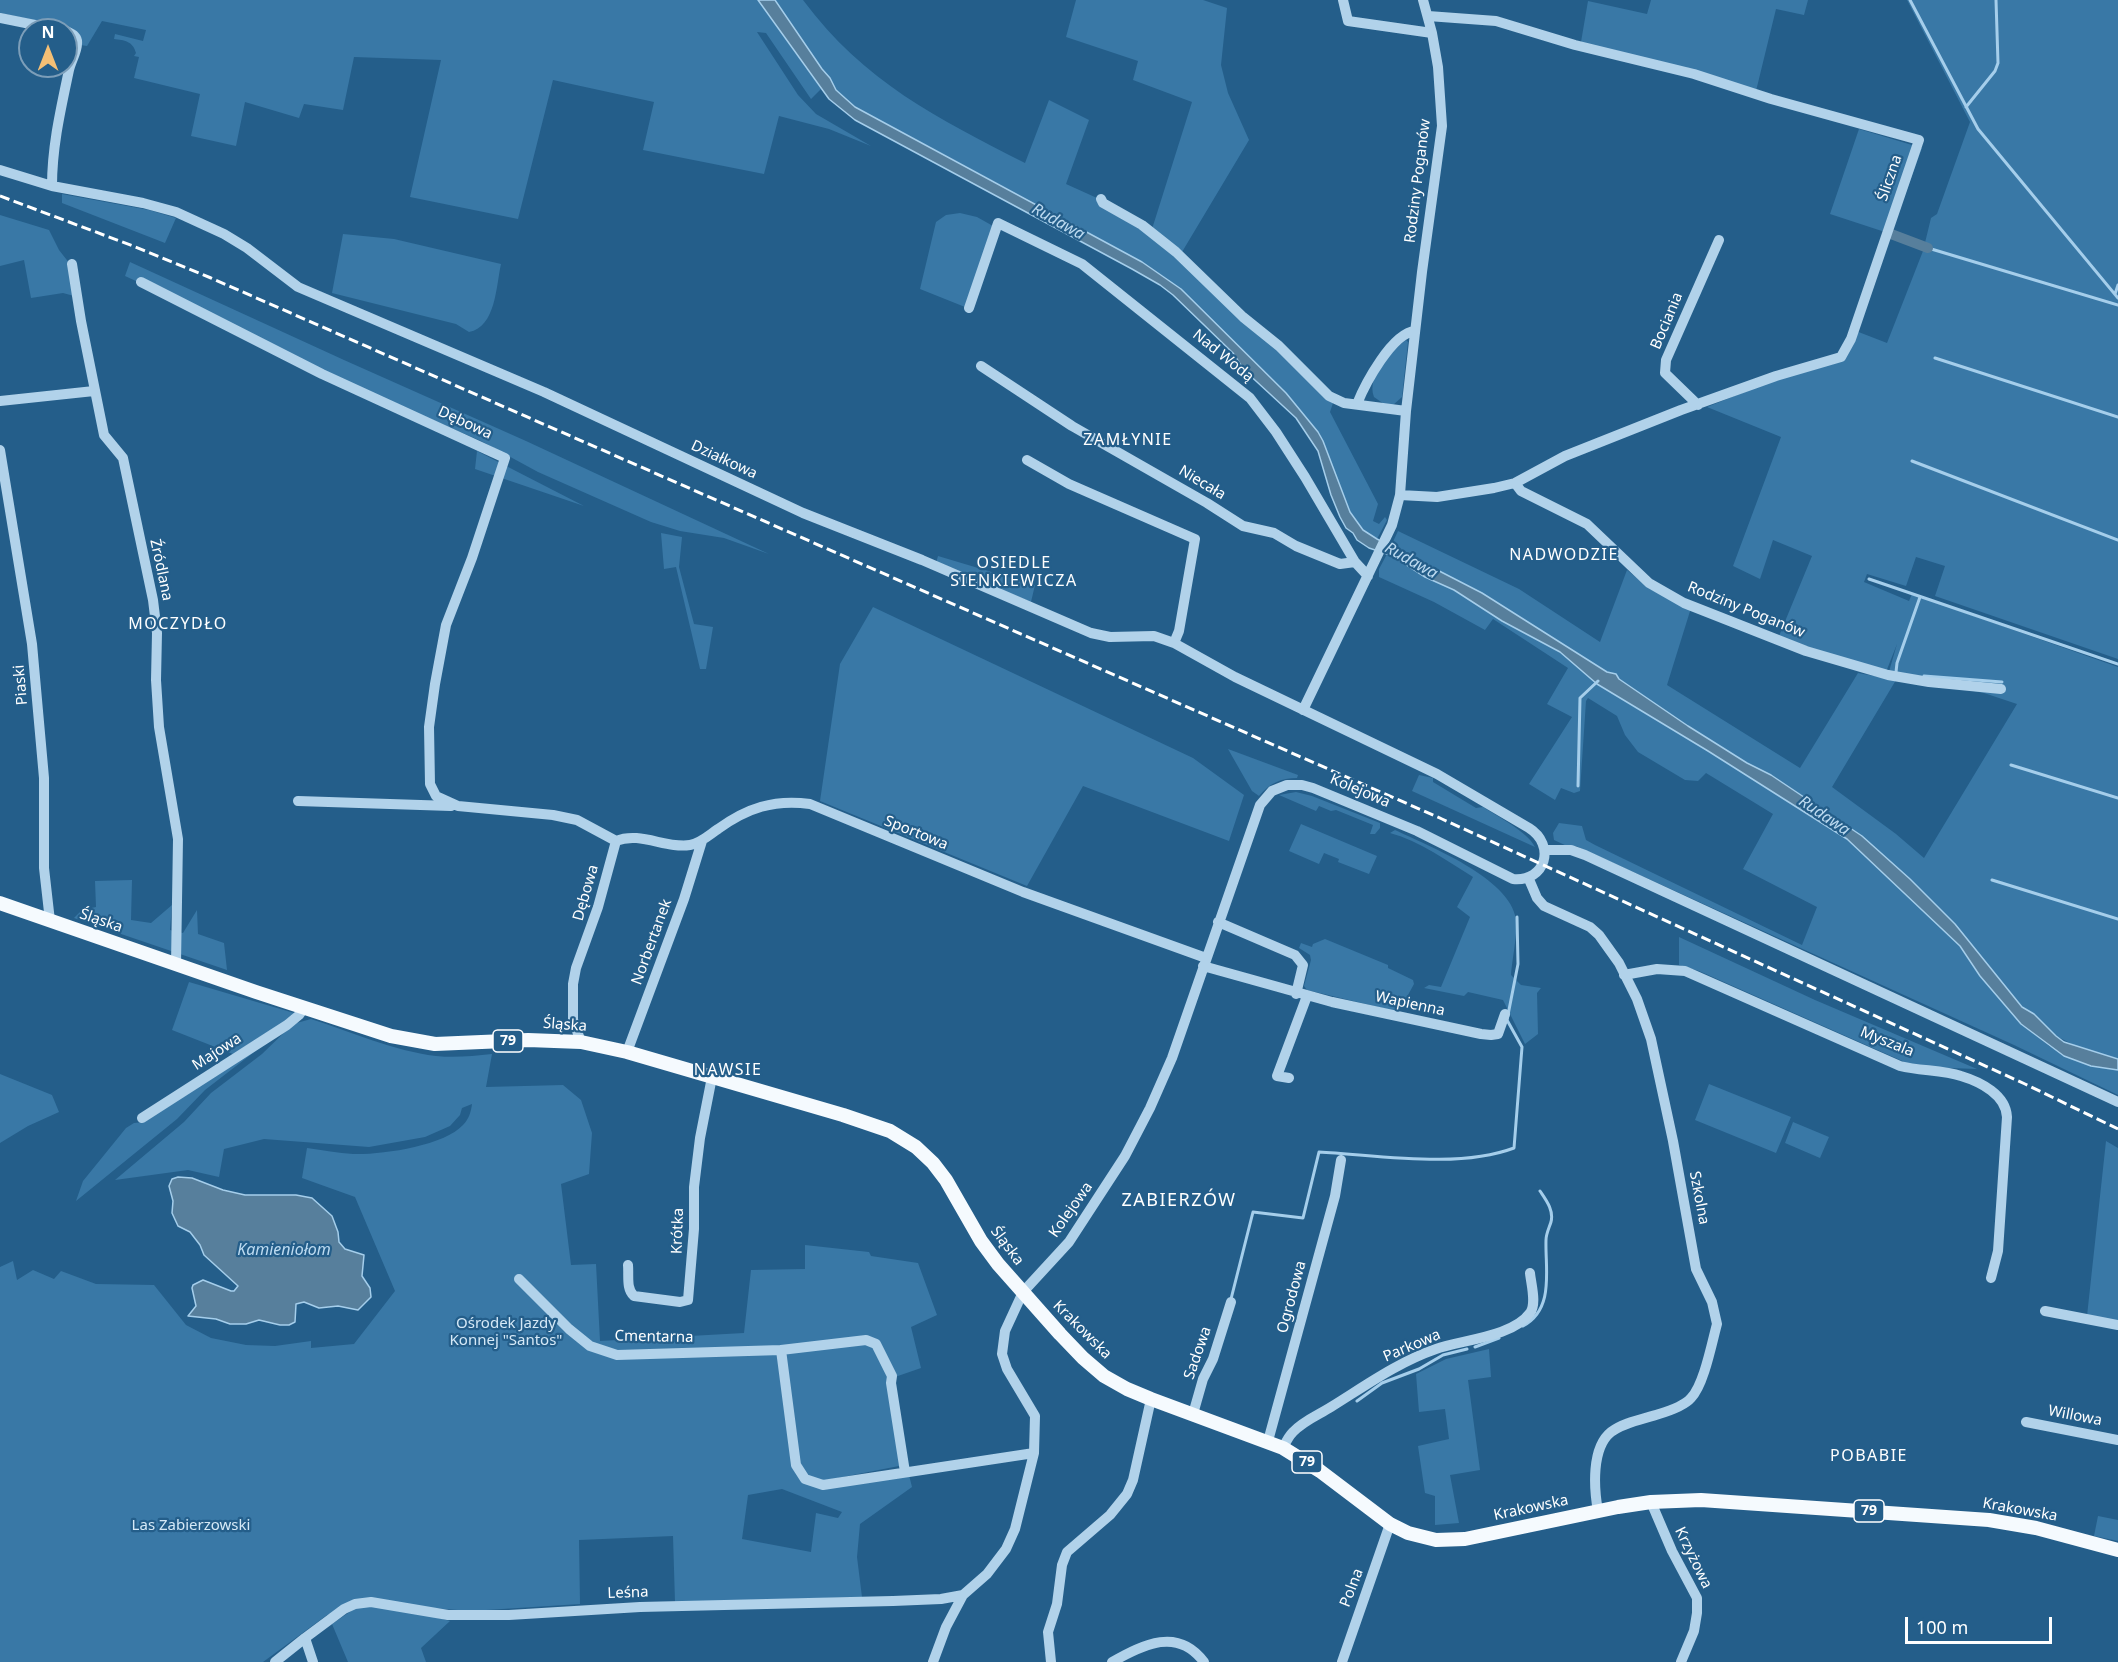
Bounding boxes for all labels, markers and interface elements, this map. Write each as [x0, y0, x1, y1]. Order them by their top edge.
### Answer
north arrow [18, 18, 78, 78]
text: N [41, 21, 55, 43]
street label: Rodziny Poganów [1401, 118, 1435, 244]
street label: Śliczna [1874, 152, 1906, 204]
water label: Rudawa [1028, 200, 1088, 244]
street label: Bociania [1647, 290, 1687, 352]
street label: Nad Wodą [1189, 326, 1257, 386]
street label: Dębowa [435, 403, 495, 443]
district label: ZAMŁYNIE [1083, 430, 1173, 450]
street label: Działkowa [688, 437, 760, 483]
street label: Niecała [1175, 462, 1229, 504]
street label: Źródlana [146, 537, 176, 603]
water label: Rudawa [1381, 539, 1441, 583]
district label: NADWODZIE [1509, 545, 1619, 565]
district label: OSIEDLE SIENKIEWICZA [950, 553, 1078, 591]
street label: Rodziny Poganów [1685, 578, 1807, 642]
district label: MOCZYDŁO [128, 614, 228, 634]
street label: Piaski [10, 664, 32, 706]
street label: Kolejowa [1327, 770, 1393, 812]
water label: Rudawa [1795, 792, 1853, 840]
street label: Sportowa [882, 812, 950, 854]
street label: Dębowa [569, 863, 603, 923]
street label: Norbertanek [628, 897, 676, 987]
street label: Śląska [77, 905, 125, 937]
street label: Wapienna [1374, 988, 1446, 1020]
street label: Śląska [542, 1014, 588, 1036]
street label: Myszala [1858, 1023, 1916, 1061]
street label: Majowa [189, 1030, 245, 1074]
road number: 79 [493, 1030, 523, 1052]
district label: NAWSIE [694, 1060, 762, 1080]
street label: Szkolna [1685, 1170, 1713, 1226]
street label: Kolejowa [1045, 1179, 1097, 1241]
district label: ZABIERZÓW [1121, 1190, 1237, 1212]
street label: Krótka [668, 1208, 688, 1254]
street label: Śląska [987, 1223, 1027, 1269]
water label: Kamieniołom [237, 1240, 331, 1260]
street label: Ogrodowa [1274, 1259, 1310, 1335]
street label: Krakowska [1049, 1297, 1115, 1363]
park label: Ośrodek Jazdy Konnej "Santos" [450, 1315, 562, 1350]
street label: Sadowa [1181, 1324, 1215, 1382]
street label: Parkowa [1381, 1326, 1443, 1366]
street label: Cmentarna [614, 1327, 694, 1347]
street label: Willowa [2047, 1402, 2103, 1430]
district label: POBABIE [1830, 1446, 1908, 1466]
road number: 79 [1292, 1451, 1322, 1473]
street label: Krakowska [1492, 1491, 1570, 1525]
street label: Krakowska [1981, 1495, 2059, 1525]
road number: 79 [1854, 1500, 1884, 1522]
park label: Las Zabierzowski [132, 1517, 250, 1535]
street label: Krzyżowa [1670, 1524, 1716, 1592]
street label: Polna [1336, 1566, 1368, 1610]
street label: Leśna [607, 1583, 649, 1603]
scale bar [1908, 1605, 2055, 1643]
text: 100 m [1916, 1615, 1968, 1639]

